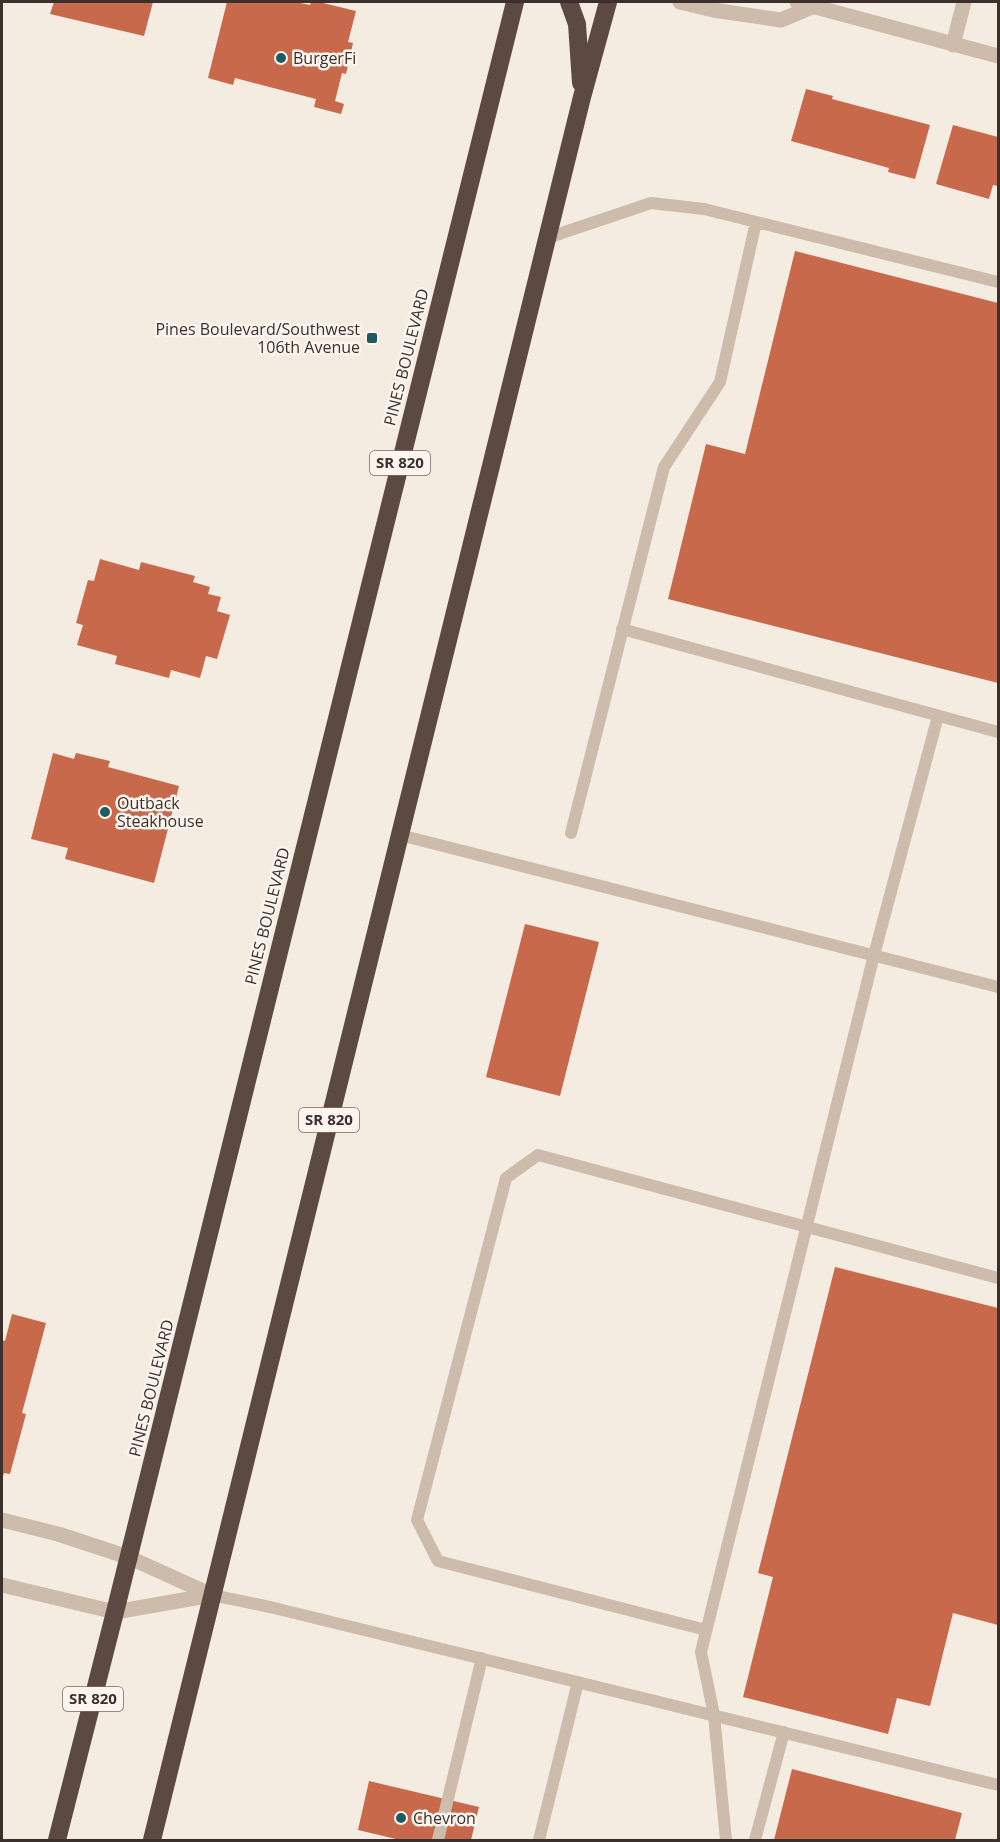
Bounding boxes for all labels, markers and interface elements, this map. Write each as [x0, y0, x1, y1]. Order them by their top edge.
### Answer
place label: BurgerFi [293, 47, 356, 69]
marker: BurgerFi [274, 51, 288, 65]
street label: PINES BOULEVARD [378, 286, 434, 428]
place label: Pines Boulevard/Southwest 106th Avenue [155, 318, 360, 358]
marker: Pines Boulevard/Southwest 106th Avenue [365, 331, 379, 345]
road number: SR 820 [370, 451, 430, 475]
place label: Outback Steakhouse [117, 792, 204, 832]
marker: Outback Steakhouse [98, 805, 112, 819]
street label: PINES BOULEVARD [239, 845, 295, 987]
road number: SR 820 [299, 1108, 359, 1132]
street label: PINES BOULEVARD [123, 1317, 179, 1459]
road number: SR 820 [63, 1687, 123, 1711]
place label: Chevron [413, 1807, 476, 1829]
marker: Chevron [394, 1811, 408, 1825]

